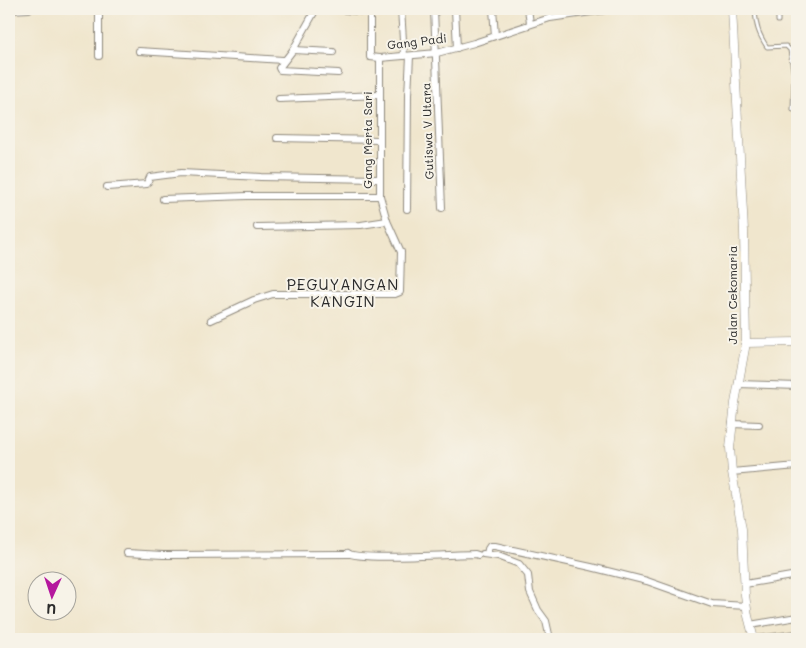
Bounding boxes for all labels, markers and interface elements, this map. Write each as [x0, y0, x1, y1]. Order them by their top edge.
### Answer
street label: Gang Padi [386, 29, 448, 53]
street label: Gutiswa V Utara [417, 82, 437, 180]
street label: Gang Merta Sari [359, 91, 375, 189]
street label: Jalan Cekomaria [724, 246, 740, 344]
district label: PEGUYANGAN KANGIN [287, 274, 399, 311]
north arrow [28, 570, 78, 620]
text: U [46, 600, 57, 619]

